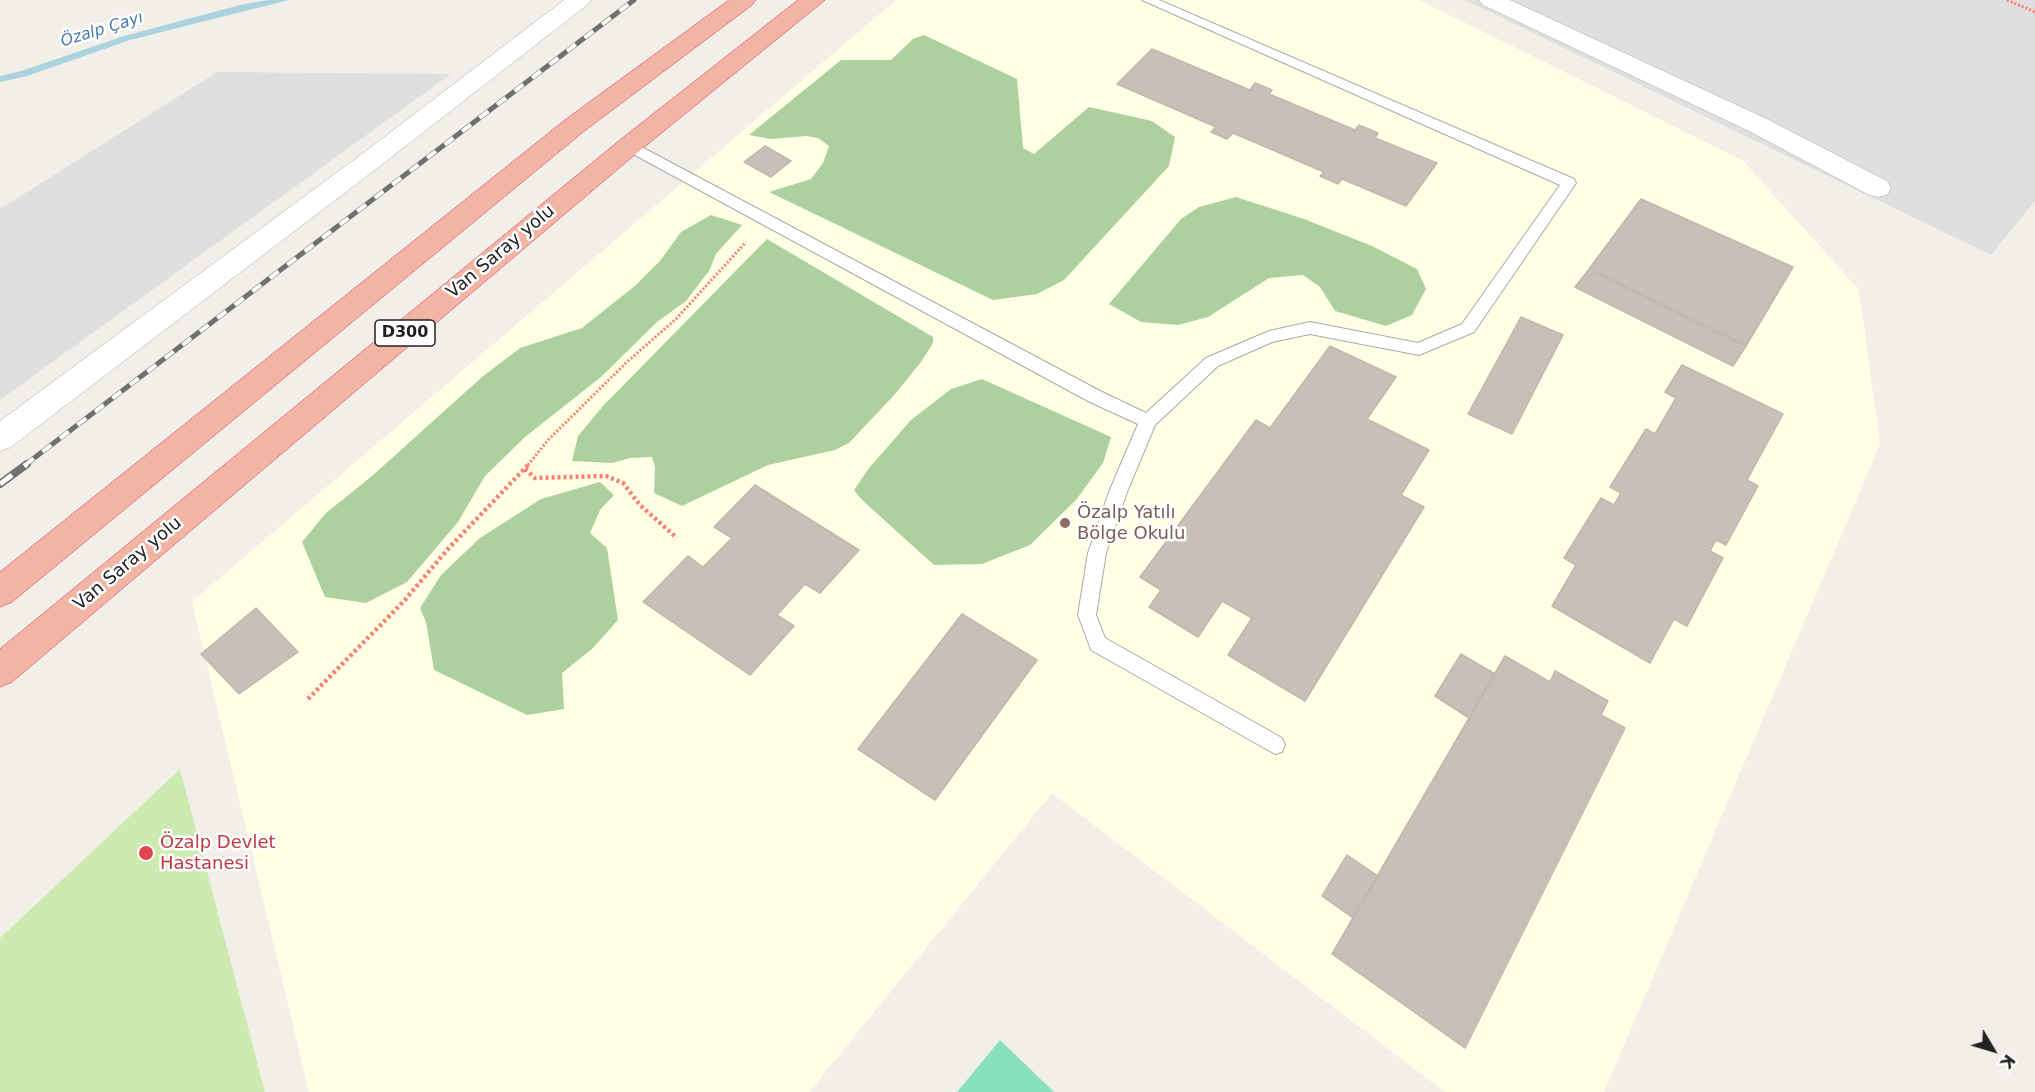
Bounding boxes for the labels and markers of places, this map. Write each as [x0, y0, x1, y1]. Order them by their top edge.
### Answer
place label: Özalp Yatılı Bölge Okulu [1077, 502, 1185, 544]
marker: Özalp Yatılı Bölge Okulu [1058, 516, 1072, 530]
place label: Özalp Devlet Hastanesi [160, 832, 276, 874]
marker: Özalp Devlet Hastanesi [137, 844, 155, 862]

